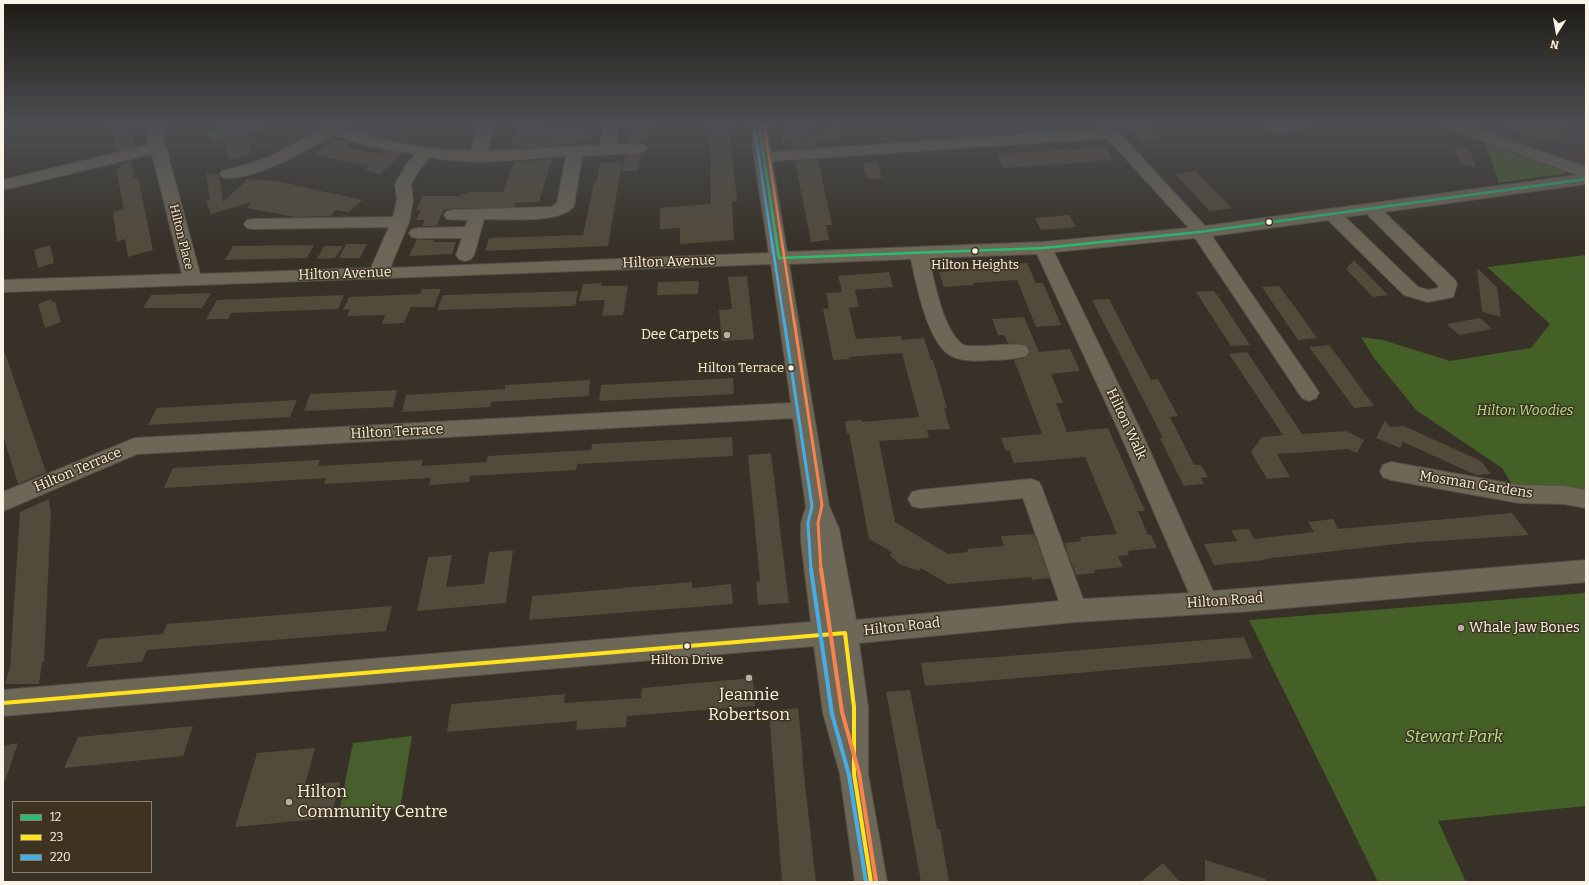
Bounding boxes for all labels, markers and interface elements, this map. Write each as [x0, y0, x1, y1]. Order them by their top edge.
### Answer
north arrow [1537, 12, 1577, 52]
text: N [1549, 37, 1560, 51]
street label: Hilton Place [166, 203, 196, 271]
unlabelled marker [1264, 217, 1274, 227]
marker: Hilton Heights [970, 246, 980, 256]
street label: Hilton Avenue [622, 252, 716, 272]
place label: Hilton Heights [931, 257, 1019, 273]
street label: Hilton Avenue [298, 264, 392, 284]
place label: Dee Carpets [641, 327, 719, 343]
marker: Dee Carpets [722, 330, 732, 340]
place label: Hilton Terrace [698, 360, 784, 376]
marker: Hilton Terrace [786, 363, 796, 373]
street label: Hilton Walk [1102, 386, 1150, 462]
park label: Hilton Woodies [1476, 403, 1574, 419]
street label: Hilton Terrace [350, 421, 444, 443]
street label: Hilton Terrace [32, 444, 124, 496]
street label: Mosman Gardens [1418, 468, 1534, 502]
street label: Hilton Road [1186, 590, 1264, 612]
street label: Hilton Road [863, 615, 941, 639]
place label: Whale Jaw Bones [1469, 620, 1580, 636]
marker: Whale Jaw Bones [1456, 623, 1466, 633]
marker: Hilton Drive [682, 641, 692, 651]
place label: Hilton Drive [651, 652, 723, 668]
marker: Jeannie Robertson [744, 673, 754, 683]
place label: Jeannie Robertson [708, 685, 790, 725]
park label: Stewart Park [1405, 727, 1503, 747]
place label: Hilton Community Centre [297, 782, 448, 822]
marker: Hilton Community Centre [284, 797, 294, 807]
legend [12, 801, 152, 873]
text: 12 [50, 810, 61, 824]
text: 23 [50, 830, 63, 844]
text: 220 [50, 850, 71, 864]

